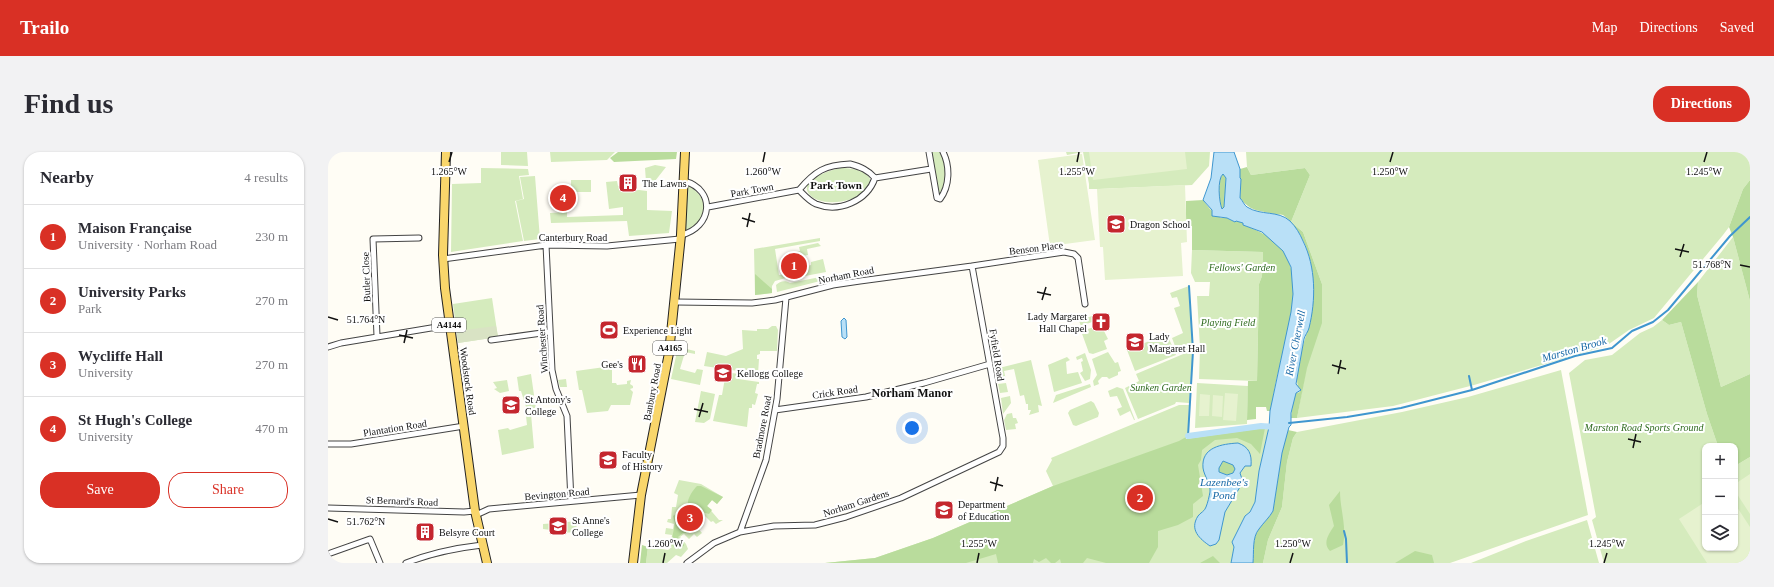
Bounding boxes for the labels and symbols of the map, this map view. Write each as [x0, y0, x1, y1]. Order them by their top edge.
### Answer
text: 1.265°W [431, 166, 468, 177]
text: 1.260°W [745, 166, 782, 177]
text: 1.255°W [1059, 166, 1096, 177]
text: 1.250°W [1372, 166, 1409, 177]
text: 1.245°W [1686, 166, 1723, 177]
building icon: The Lawns [617, 172, 639, 194]
place label: The Lawns [642, 178, 687, 189]
district label: Park Town [810, 179, 862, 191]
street label: Park Town [730, 181, 774, 199]
pin: 4 [550, 183, 576, 213]
school or university icon: Dragon School [1105, 213, 1127, 235]
place label: Dragon School [1130, 219, 1190, 230]
street label: Canterbury Road [539, 232, 607, 243]
street label: Benson Place [1008, 239, 1064, 257]
street label: Butler Close [360, 251, 372, 302]
pin: 1 [781, 251, 807, 281]
text: 51.768°N [1693, 259, 1731, 270]
park label: Fellows' Garden [1208, 262, 1275, 273]
street label: Norham Road [817, 264, 875, 286]
street label: Winchester Road [534, 304, 550, 374]
water label: River Cherwell [1283, 309, 1307, 378]
place label: Lady Margaret Hall Chapel [1027, 311, 1087, 334]
church icon: Lady Margaret Hall Chapel [1090, 311, 1112, 333]
text: 51.764°N [347, 314, 385, 325]
park label: Playing Field [1200, 317, 1256, 328]
road number: A4144 [432, 318, 466, 332]
sports icon: Experience Light [598, 319, 620, 341]
place label: Experience Light [623, 325, 692, 336]
street label: Fyfield Road [987, 328, 1007, 382]
school or university icon: Lady Margaret Hall [1124, 331, 1146, 353]
place label: Lady Margaret Hall [1149, 331, 1205, 354]
water label: Marston Brook [1539, 334, 1609, 364]
road number: A4165 [653, 341, 687, 355]
street label: Woodstock Road [458, 346, 478, 416]
restaurant icon: Gee's [626, 353, 648, 375]
place label: Gee's [601, 359, 623, 370]
street label: Banbury Road [641, 362, 663, 422]
school or university icon: Kellogg College [712, 362, 734, 384]
place label: Kellogg College [737, 368, 803, 379]
park label: Sunken Garden [1130, 382, 1192, 393]
street label: Crick Road [812, 383, 858, 401]
district label: Norham Manor [872, 386, 953, 400]
school or university icon: St Antony's College [500, 394, 522, 416]
place label: St Antony's College [525, 394, 571, 417]
street label: Bradmore Road [751, 395, 773, 459]
street label: Plantation Road [362, 418, 428, 438]
your location [902, 418, 922, 438]
park label: Marston Road Sports Ground [1584, 422, 1704, 433]
school or university icon: Faculty of History [597, 449, 619, 471]
place label: Faculty of History [622, 449, 663, 472]
water label: Lazenbee's Pond [1199, 476, 1248, 501]
pin: 2 [1127, 483, 1153, 513]
street label: Bevington Road [524, 486, 590, 502]
street label: Norham Gardens [822, 487, 890, 519]
street label: St Bernard's Road [366, 494, 438, 508]
school or university icon: Department of Education [933, 499, 955, 521]
place label: Department of Education [958, 499, 1009, 522]
pin: 3 [677, 503, 703, 533]
school or university icon: St Anne's College [547, 515, 569, 537]
place label: St Anne's College [572, 515, 610, 538]
text: 51.762°N [347, 516, 385, 527]
building icon: Belsyre Court [414, 521, 436, 543]
place label: Belsyre Court [439, 527, 495, 538]
text: 1.260°W [647, 538, 684, 549]
text: 1.255°W [961, 538, 998, 549]
text: 1.250°W [1275, 538, 1312, 549]
text: 1.245°W [1589, 538, 1626, 549]

